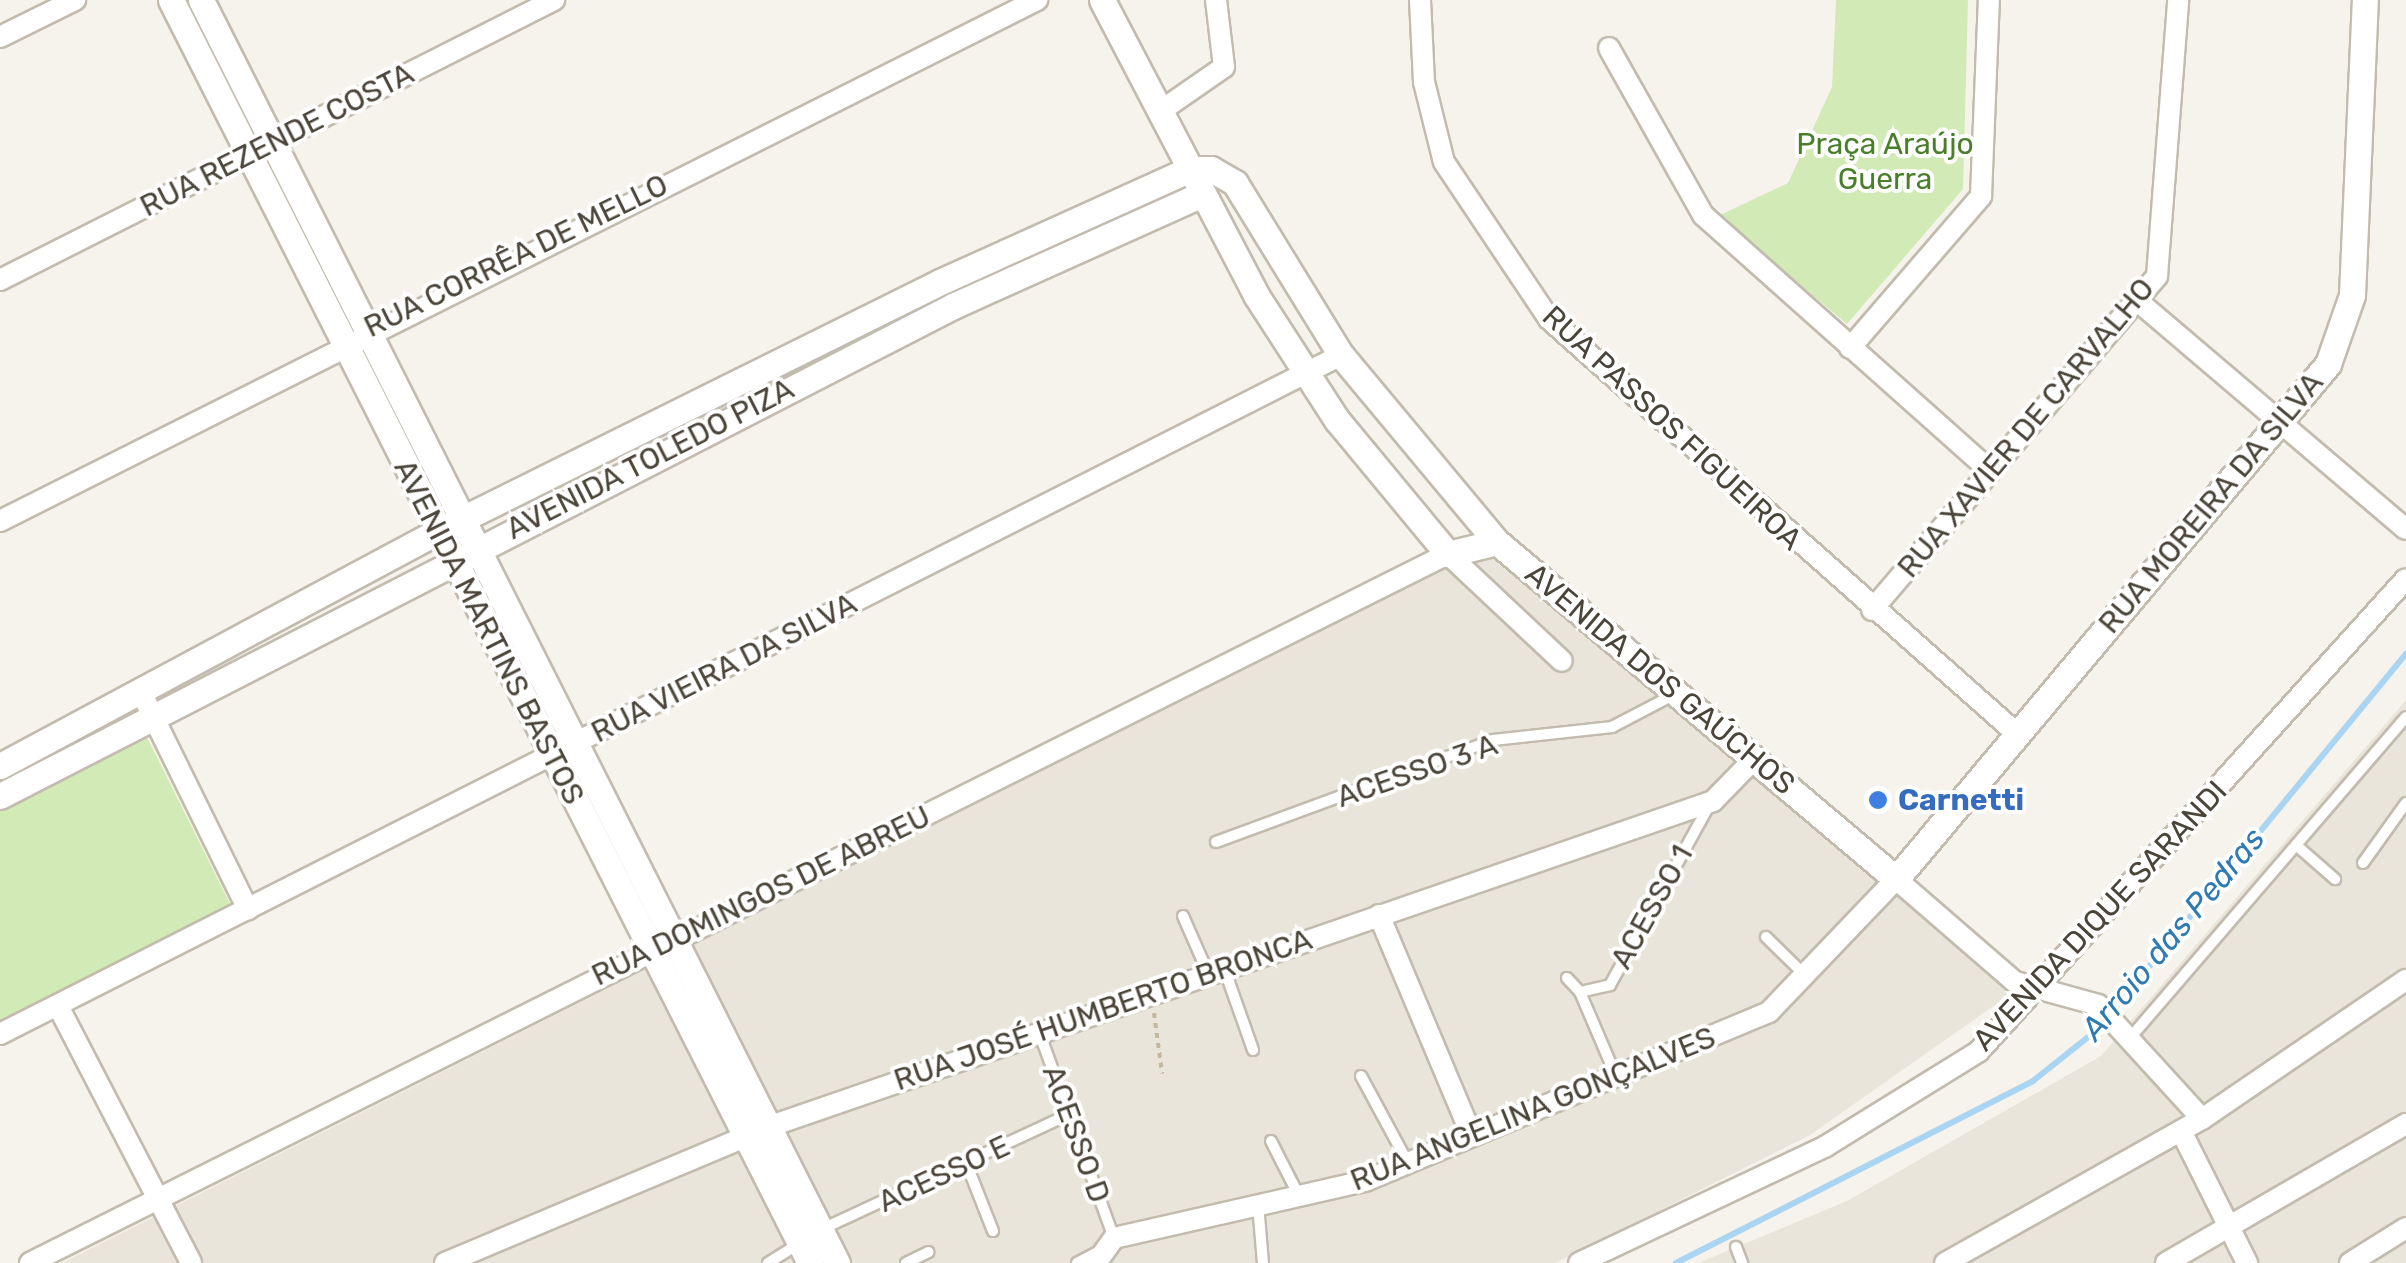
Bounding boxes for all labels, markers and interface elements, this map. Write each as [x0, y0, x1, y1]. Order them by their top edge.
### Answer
street label: RUA REZENDE COSTA [134, 55, 420, 225]
park label: Praça Araújo Guerra [1796, 126, 1974, 196]
street label: RUA CORRÊA DE MELLO [358, 166, 674, 346]
street label: RUA XAVIER DE CARVALHO [1890, 271, 2162, 585]
street label: RUA PASSOS FIGUEIROA [1535, 298, 1809, 558]
street label: RUA MOREIRA DA SILVA [2091, 364, 2331, 642]
street label: AVENIDA TOLEDO PIZA [500, 370, 800, 548]
street label: AVENIDA MARTINS BASTOS [386, 453, 592, 811]
street label: AVENIDA DOS GAÚCHOS [1518, 555, 1802, 803]
street label: RUA VIEIRA DA SILVA [584, 585, 864, 751]
street label: ACESSO 3 A [1332, 727, 1502, 815]
street label: AVENIDA DIQUE SARANDI [1965, 773, 2235, 1059]
place label: Carnetti [1898, 782, 2024, 818]
marker: Carnetti [1867, 789, 1889, 811]
street label: RUA DOMINGOS DE ABREU [585, 798, 937, 994]
water label: Arroio das Pedras [2073, 820, 2273, 1048]
street label: ACESSO 1 [1603, 839, 1701, 975]
street label: RUA JOSÉ HUMBERTO BRONCA [889, 921, 1317, 1099]
street label: RUA ANGELINA GONÇALVES [1344, 1019, 1722, 1199]
street label: ACESSO D [1035, 1060, 1117, 1208]
street label: ACESSO E [872, 1128, 1016, 1220]

